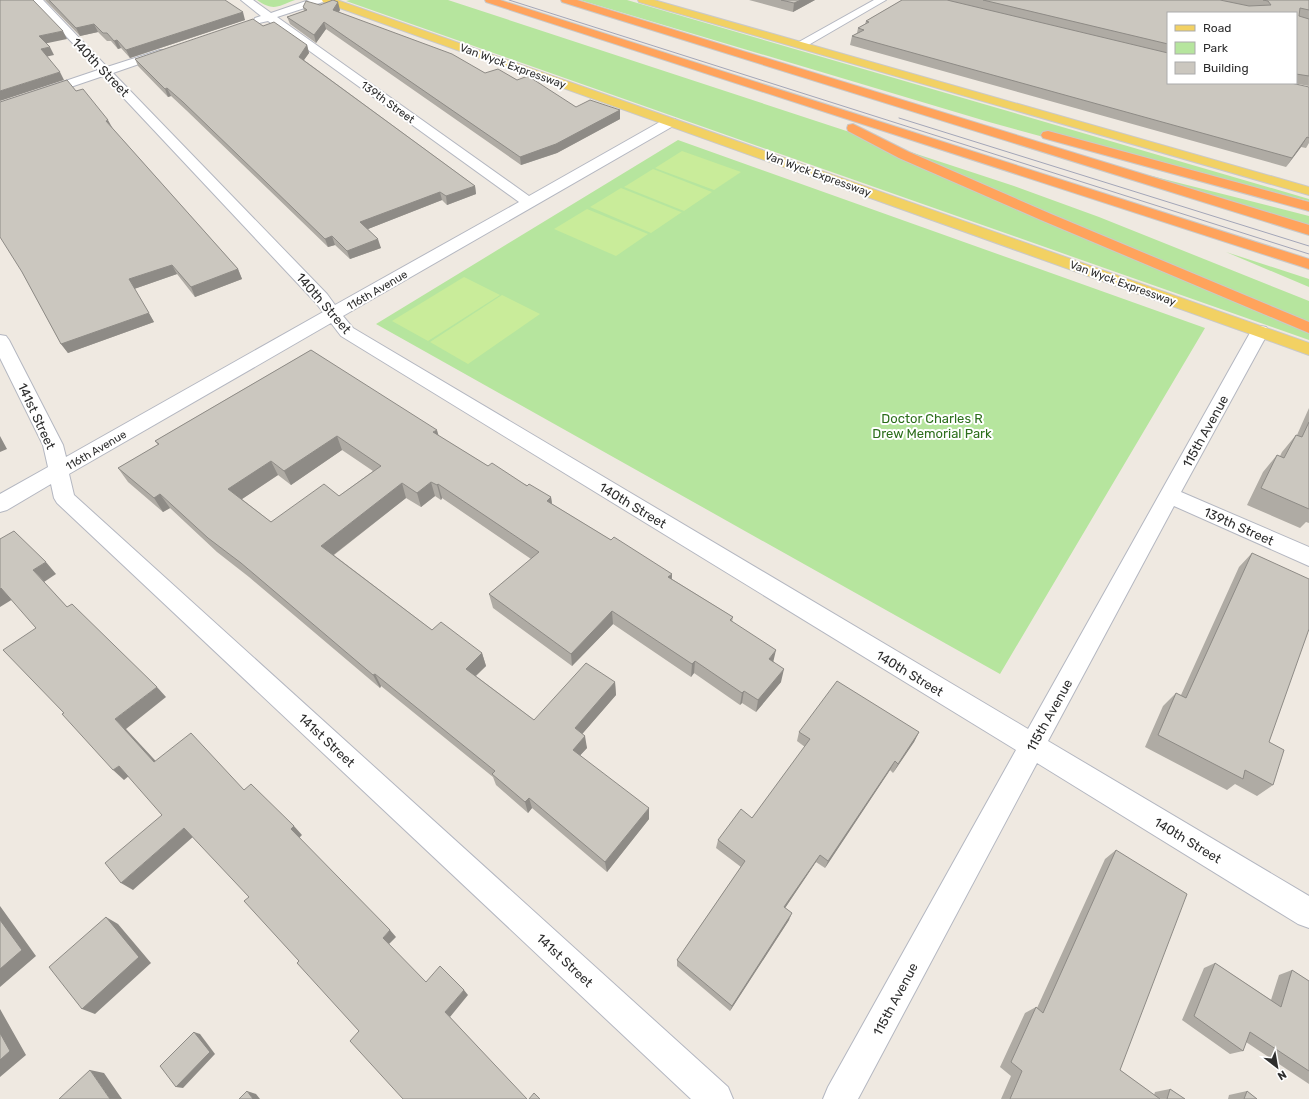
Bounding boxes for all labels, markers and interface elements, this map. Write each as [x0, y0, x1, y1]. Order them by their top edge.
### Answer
legend [1167, 12, 1297, 84]
text: Road [1203, 21, 1231, 35]
street label: 140th Street [69, 35, 132, 100]
street label: Van Wyck Expressway [458, 41, 568, 92]
text: Park [1203, 41, 1229, 55]
text: Building [1203, 61, 1249, 75]
street label: 139th Street [358, 79, 418, 127]
street label: Van Wyck Expressway [763, 149, 873, 200]
street label: Van Wyck Expressway [1068, 258, 1178, 309]
street label: 116th Avenue [345, 268, 410, 313]
street label: 140th Street [293, 270, 354, 337]
street label: 141st Street [15, 381, 58, 452]
street label: 115th Avenue [1179, 393, 1231, 470]
park label: Doctor Charles R Drew Memorial Park [872, 411, 992, 441]
street label: 116th Avenue [64, 428, 129, 473]
street label: 140th Street [596, 480, 669, 531]
street label: 139th Street [1202, 504, 1276, 549]
street label: 140th Street [873, 648, 946, 699]
street label: 115th Avenue [1023, 677, 1075, 754]
street label: 141st Street [295, 711, 358, 770]
street label: 140th Street [1151, 815, 1224, 866]
street label: 141st Street [533, 931, 596, 990]
street label: 115th Avenue [870, 960, 921, 1038]
north arrow [1257, 1047, 1297, 1087]
text: N [1275, 1068, 1289, 1083]

